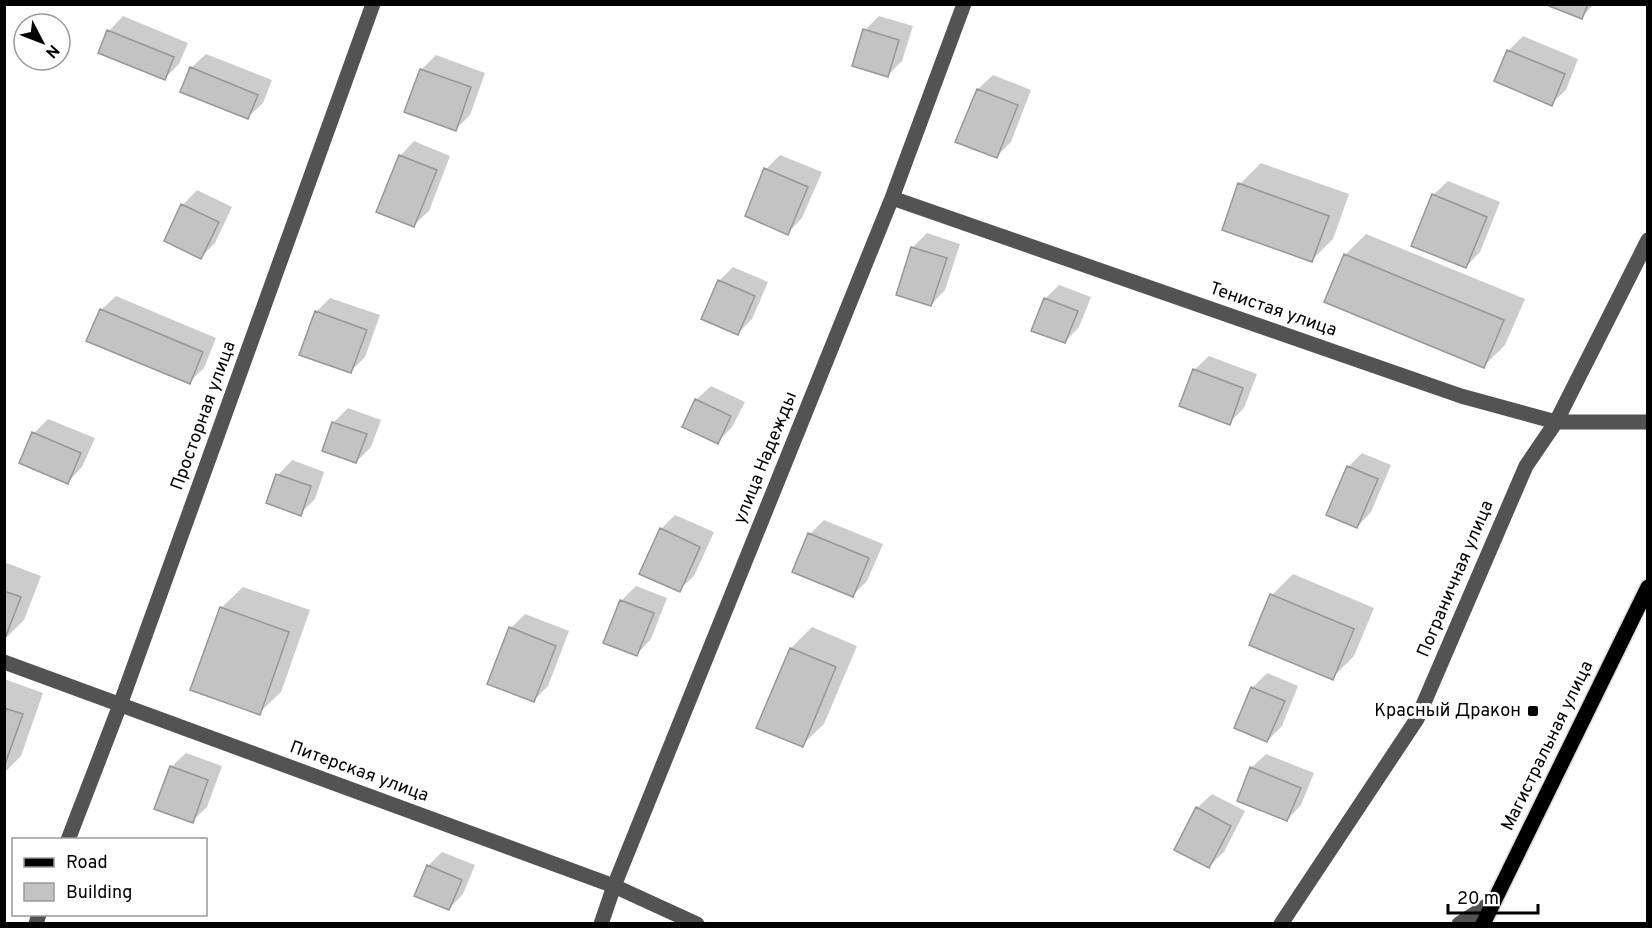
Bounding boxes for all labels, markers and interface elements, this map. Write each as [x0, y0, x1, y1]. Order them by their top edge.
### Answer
north arrow [12, 12, 72, 72]
text: N [40, 40, 63, 62]
street label: Тенистая улица [1206, 277, 1340, 343]
street label: Просторная улица [166, 338, 242, 494]
street label: улица Надежды [729, 388, 803, 528]
street label: Пограничная улица [1413, 497, 1499, 661]
street label: Магистральная улица [1497, 657, 1599, 835]
place label: Красный Дракон [1374, 700, 1521, 723]
marker: Красный Дракон [1526, 704, 1540, 718]
street label: Питерская улица [286, 736, 432, 808]
legend [12, 838, 207, 916]
text: Road [66, 852, 108, 875]
scale bar [1448, 877, 1538, 915]
text: Building [66, 882, 132, 905]
text: 20 m [1457, 888, 1499, 911]

